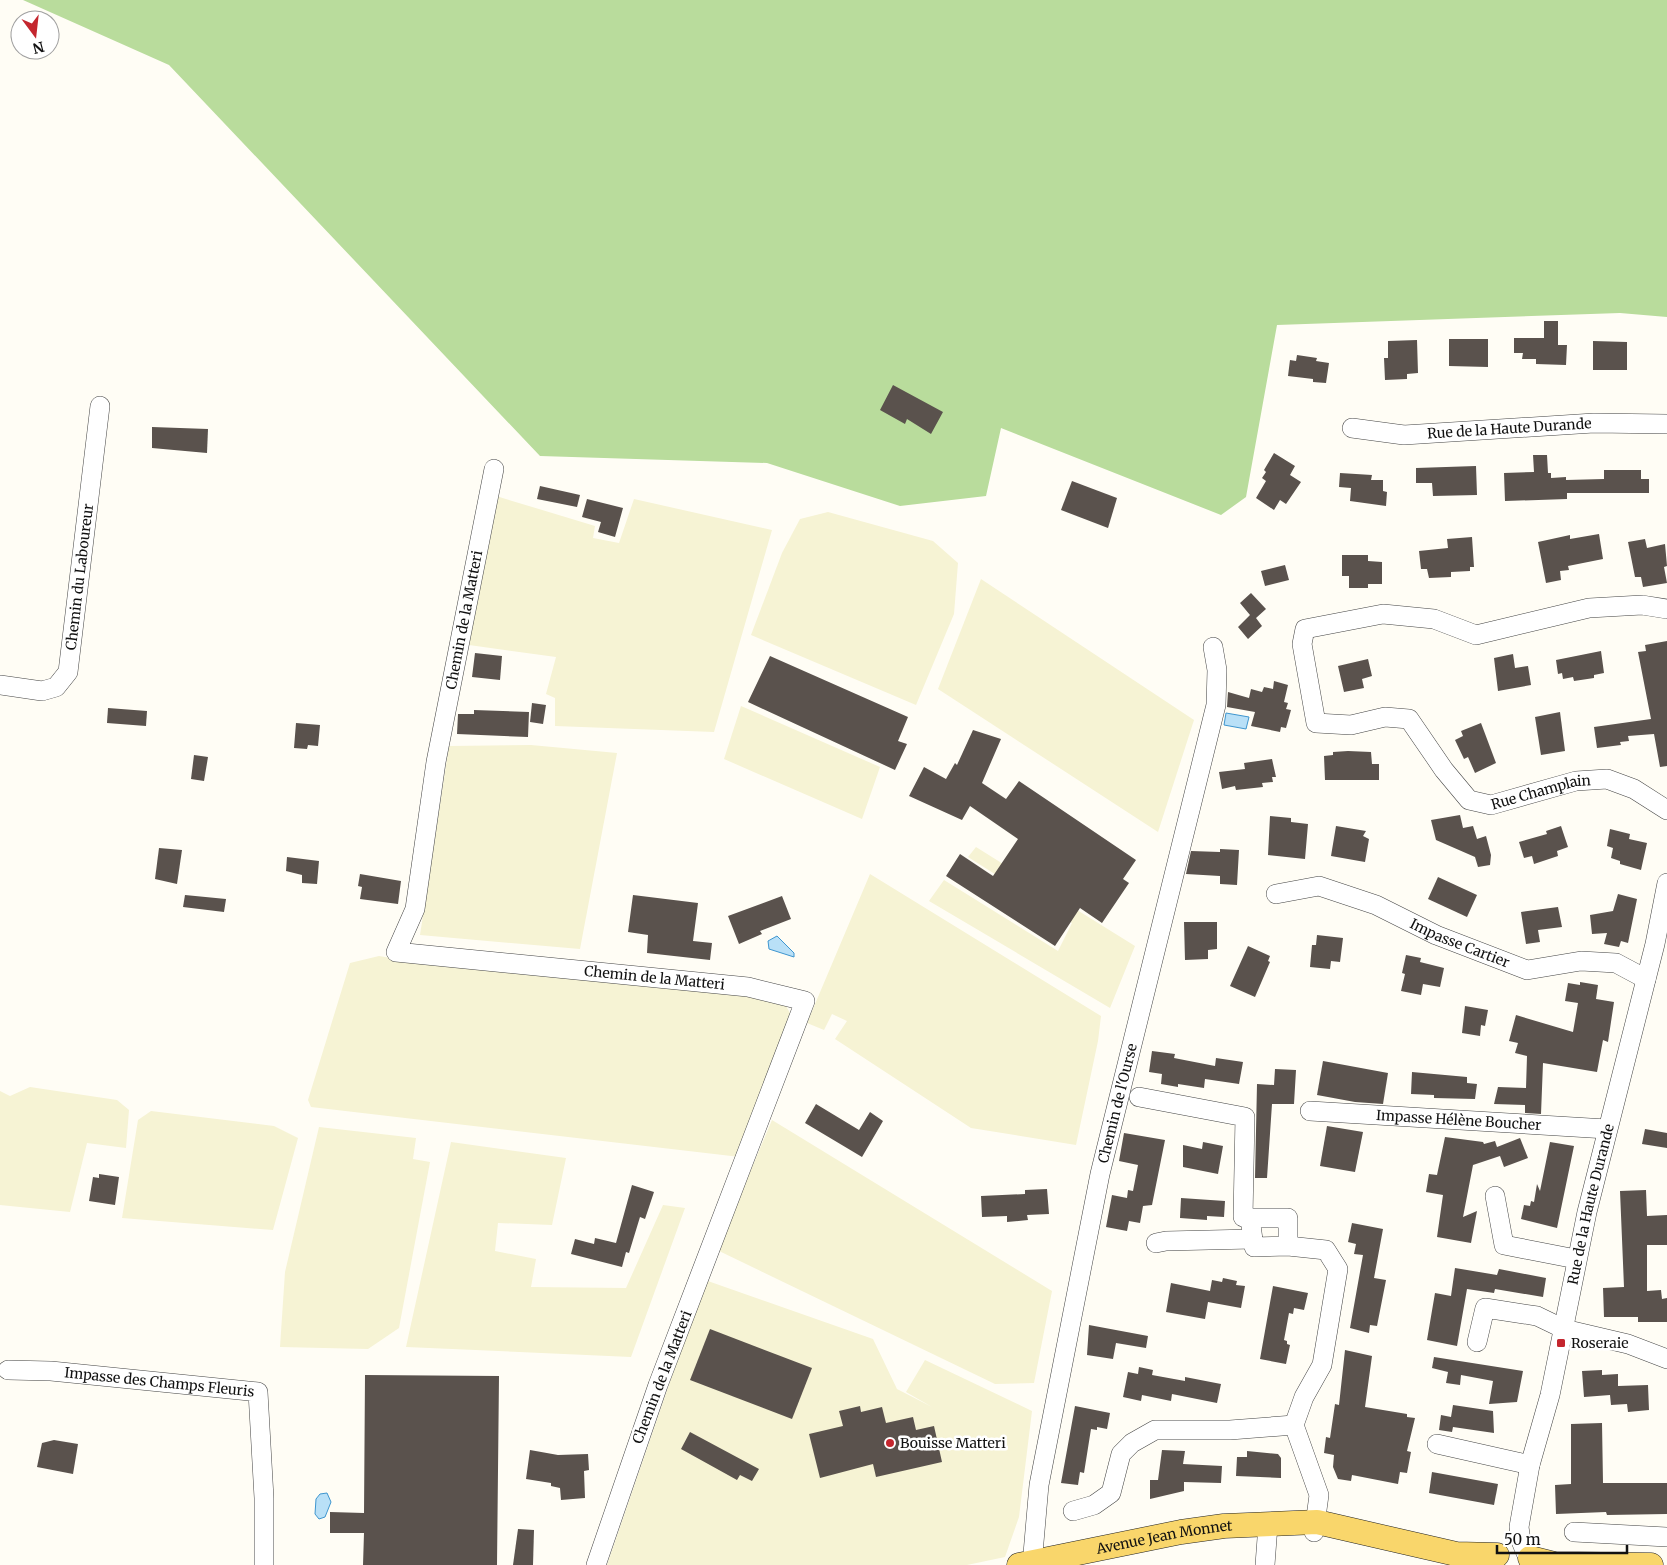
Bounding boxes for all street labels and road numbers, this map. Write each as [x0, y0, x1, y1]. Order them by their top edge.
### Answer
street label: Rue de la Haute Durande [1427, 414, 1592, 443]
street label: Chemin du Laboureur [62, 502, 97, 651]
street label: Chemin de la Matteri [442, 549, 486, 691]
street label: Rue Champlain [1489, 771, 1591, 814]
street label: Impasse Cartier [1407, 914, 1512, 971]
street label: Chemin de la Matteri [583, 962, 726, 994]
street label: Chemin de l'Ourse [1094, 1042, 1141, 1165]
street label: Impasse Hélène Boucher [1375, 1106, 1542, 1134]
street label: Rue de la Haute Durande [1564, 1122, 1618, 1286]
street label: Chemin de la Matteri [628, 1307, 696, 1446]
street label: Impasse des Champs Fleuris [64, 1363, 255, 1401]
street label: Avenue Jean Monnet [1094, 1517, 1233, 1558]

